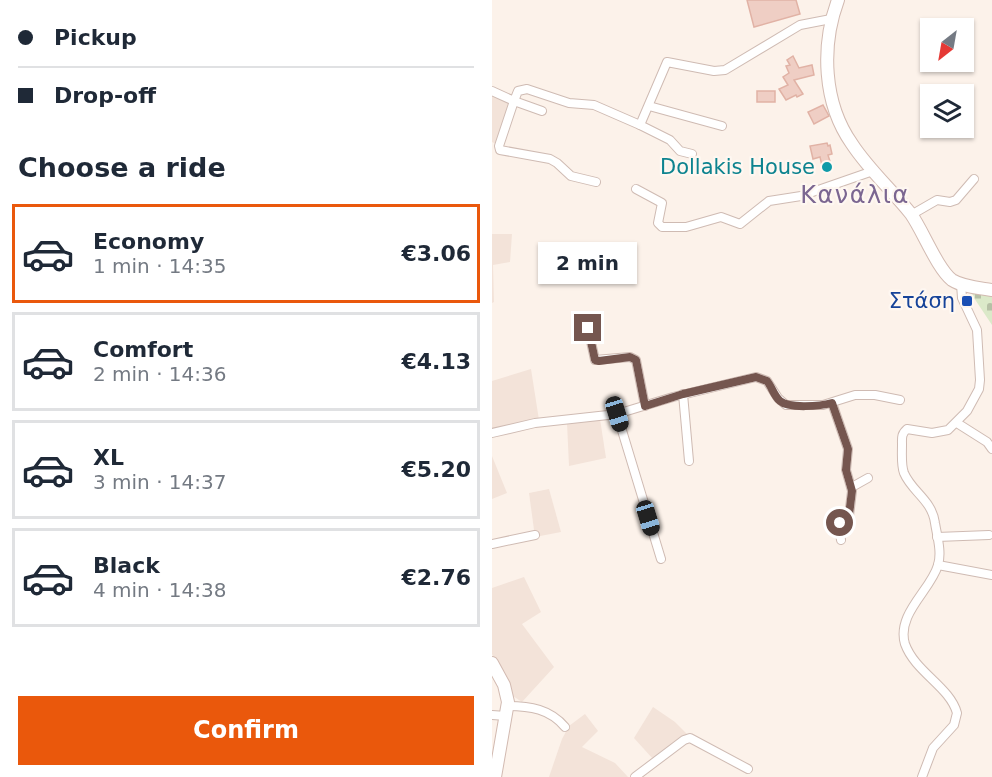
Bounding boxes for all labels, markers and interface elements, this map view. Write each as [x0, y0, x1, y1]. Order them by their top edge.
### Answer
north arrow [920, 18, 974, 72]
map controls [920, 18, 974, 138]
text: Pickup [54, 25, 137, 50]
text: Drop-off [54, 83, 156, 108]
button: layers [920, 84, 974, 138]
text: Choose a ride [18, 152, 226, 183]
place label: Dollakis House [660, 155, 815, 179]
marker: Dollakis House [820, 160, 834, 174]
district label: Κανάλια [800, 181, 910, 209]
icon: car [21, 227, 75, 281]
text: Economy [93, 229, 204, 254]
text: €3.06 [401, 241, 471, 266]
callout: 2 min [538, 241, 638, 283]
text: 2 min [556, 251, 619, 275]
text: 1 min · 14:35 [93, 254, 227, 278]
place label: Στάση [889, 289, 955, 313]
marker: Στάση [960, 294, 974, 308]
route end [574, 314, 601, 341]
icon: car [21, 335, 75, 389]
text: Comfort [93, 337, 193, 362]
text: €4.13 [401, 349, 471, 374]
text: 2 min · 14:36 [93, 362, 227, 386]
car [603, 394, 631, 434]
icon: car [21, 443, 75, 497]
text: XL [93, 445, 124, 470]
text: €5.20 [401, 457, 471, 482]
text: 3 min · 14:37 [93, 470, 227, 494]
car [634, 498, 662, 538]
route start [826, 509, 853, 536]
icon: car [21, 551, 75, 605]
text: Black [93, 553, 160, 578]
text: €2.76 [401, 565, 471, 590]
text: 4 min · 14:38 [93, 578, 227, 602]
button: Confirm [18, 696, 474, 765]

